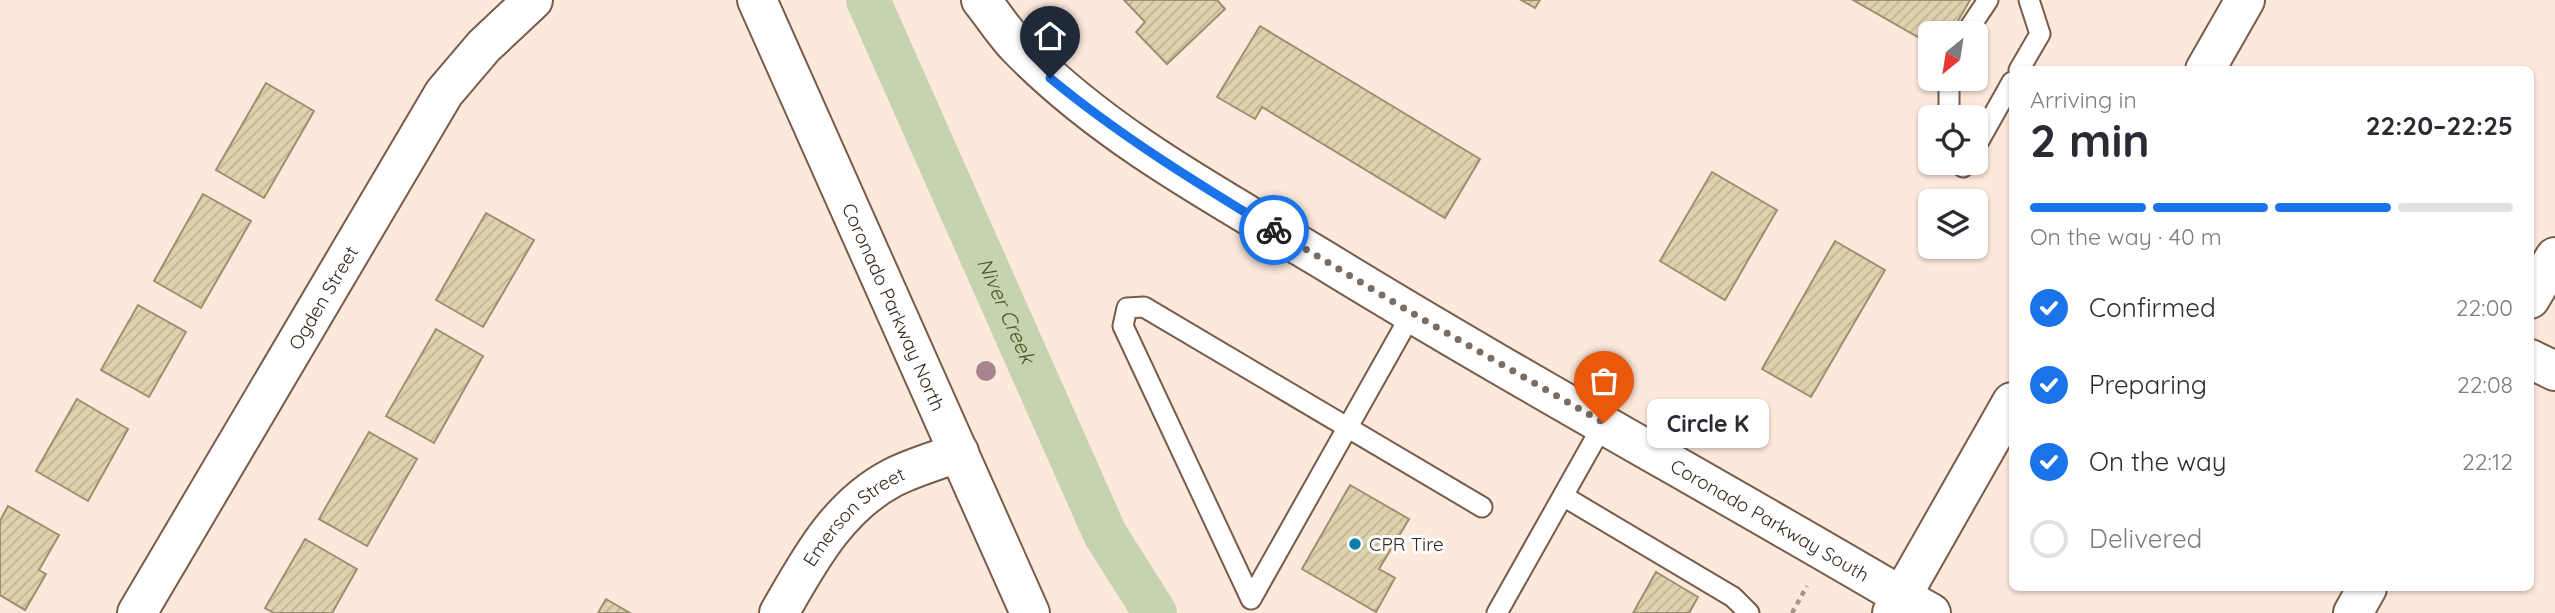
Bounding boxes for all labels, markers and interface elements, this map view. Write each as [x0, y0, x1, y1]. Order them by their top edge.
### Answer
pin [1020, 6, 1080, 78]
icon: home [1031, 17, 1069, 55]
north arrow [1918, 21, 1988, 91]
map controls [1918, 21, 1988, 259]
text: Arriving in [2030, 85, 2137, 114]
button: locate [1918, 105, 1988, 175]
text: 22:20–22:25 [2366, 109, 2513, 142]
text: 2 min [2030, 111, 2150, 169]
button: layers [1918, 189, 1988, 259]
courier [1239, 195, 1309, 265]
street label: Coronado Parkway North [837, 199, 950, 415]
icon: bike [1255, 211, 1293, 249]
text: On the way · 40 m [2030, 222, 2222, 251]
street label: Ogden Street [283, 242, 363, 354]
water label: Niver Creek [972, 254, 1042, 369]
icon: check [2030, 289, 2068, 327]
text: Confirmed [2089, 291, 2216, 324]
text: 22:00 [2456, 293, 2513, 322]
pin [1574, 351, 1634, 423]
icon: bag [1585, 362, 1623, 400]
icon: check [2030, 366, 2068, 404]
text: Preparing [2089, 368, 2207, 401]
text: 22:08 [2457, 370, 2513, 399]
callout: Circle K [1646, 398, 1768, 448]
text: Circle K [1667, 409, 1749, 438]
icon: check [2030, 443, 2068, 481]
text: On the way [2089, 445, 2227, 478]
text: 22:12 [2462, 447, 2513, 476]
street label: Coronado Parkway South [1666, 454, 1874, 587]
street label: Emerson Street [798, 462, 908, 571]
text: Delivered [2089, 522, 2202, 555]
place label: CPR Tire [1369, 532, 1444, 556]
marker: CPR Tire [1347, 536, 1363, 552]

